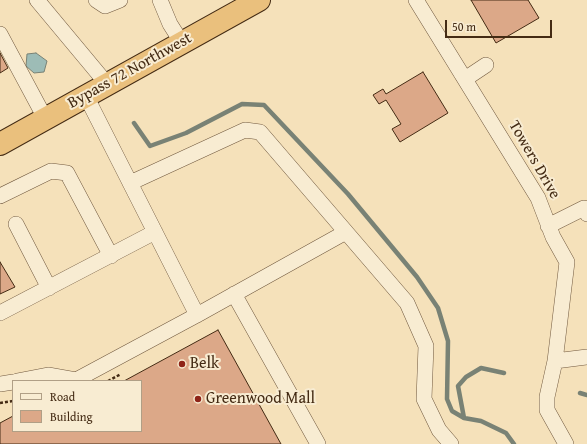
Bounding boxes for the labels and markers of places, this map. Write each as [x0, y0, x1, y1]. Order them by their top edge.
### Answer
place label: Belk [190, 354, 219, 374]
marker: Belk [177, 359, 187, 369]
place label: Greenwood Mall [206, 389, 315, 409]
marker: Greenwood Mall [193, 394, 203, 404]

